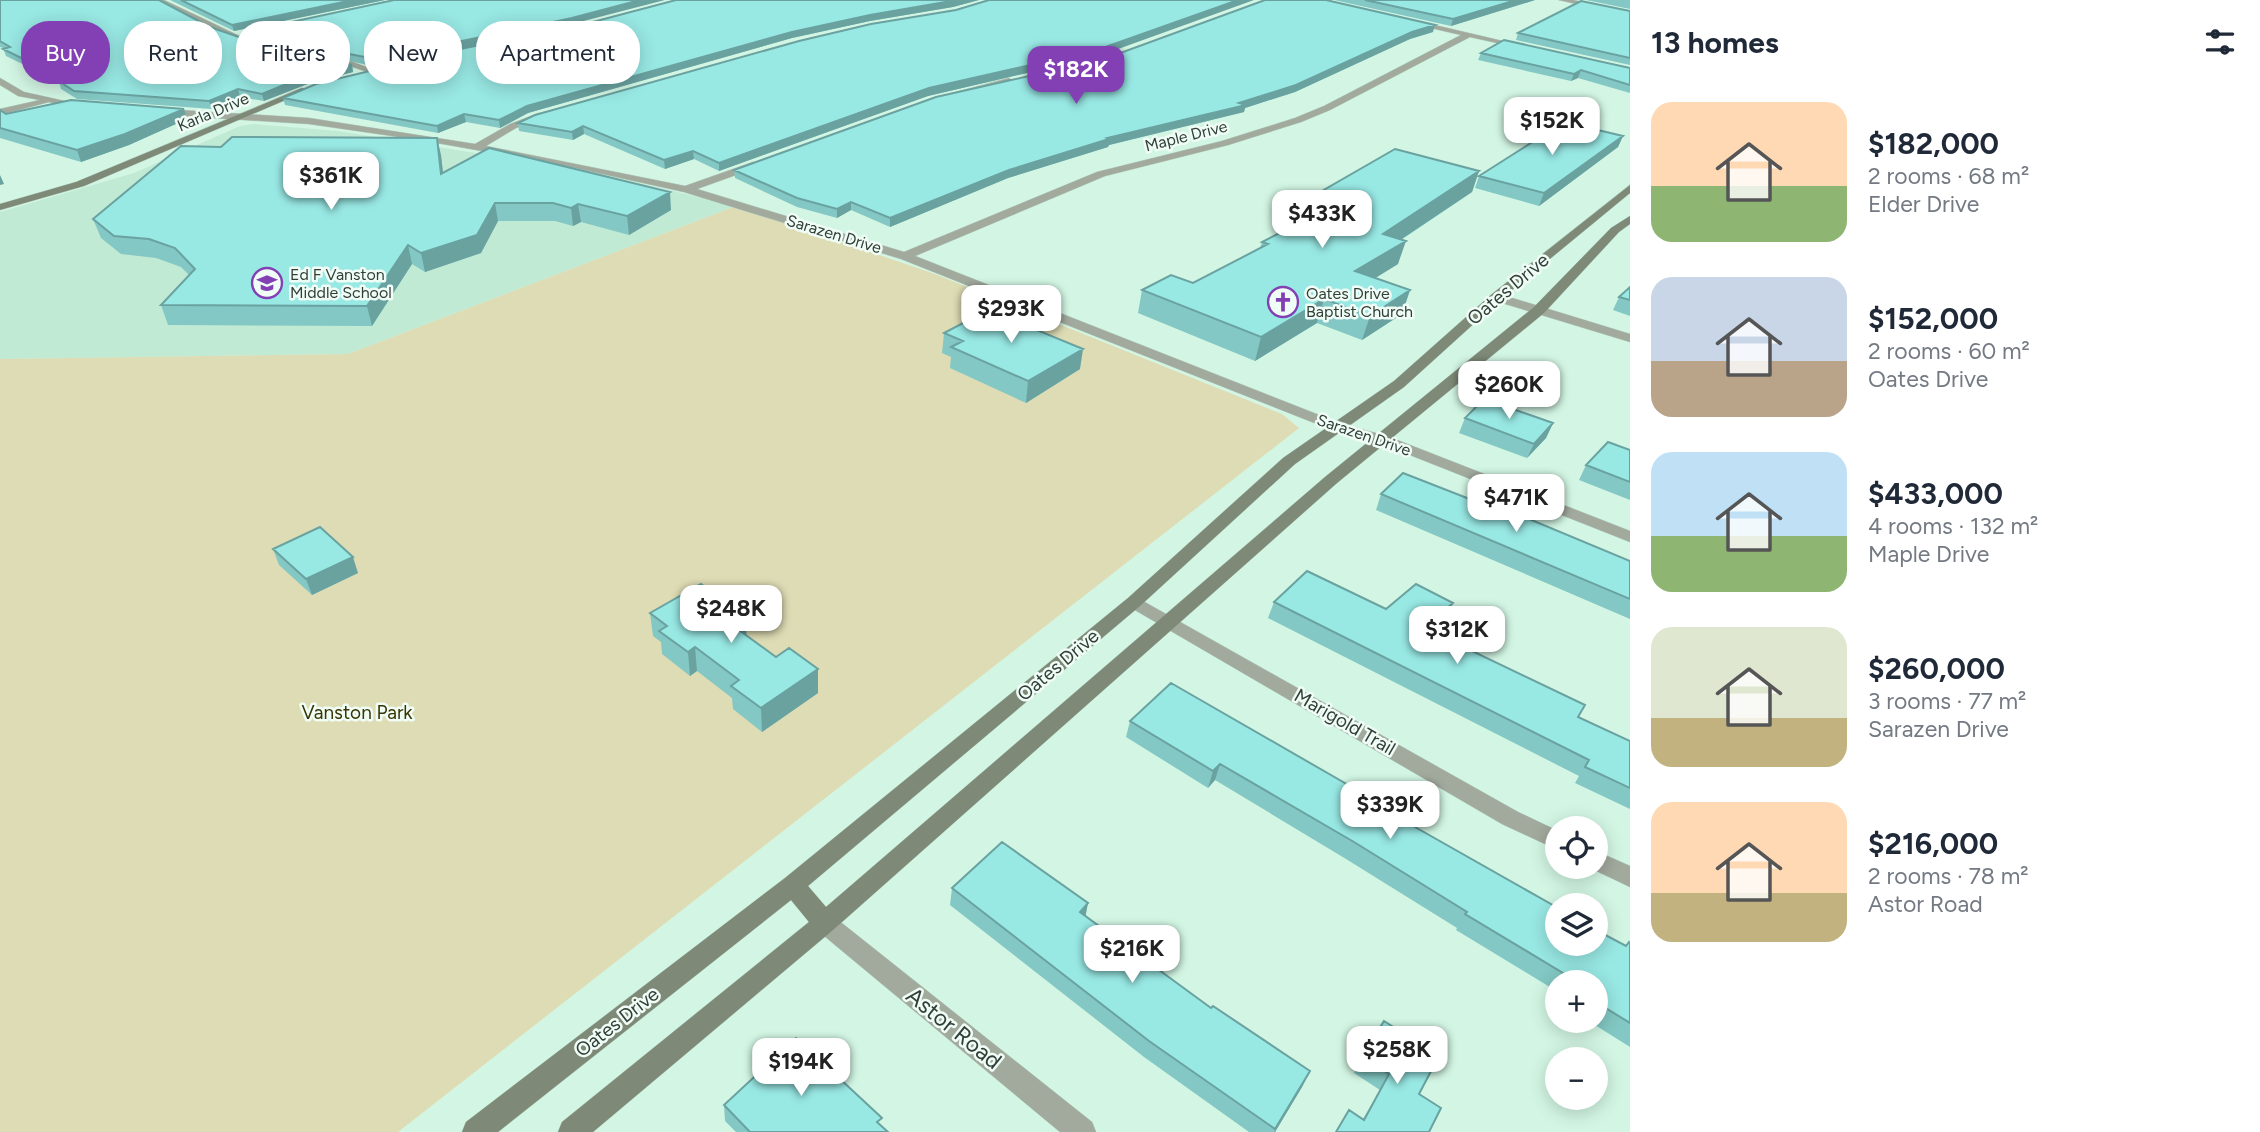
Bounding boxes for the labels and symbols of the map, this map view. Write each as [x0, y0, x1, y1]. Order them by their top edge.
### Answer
pin: $182K [1027, 46, 1125, 106]
street label: Karla Drive [174, 88, 252, 136]
pin: $152K [1503, 97, 1601, 157]
street label: Maple Drive [1143, 117, 1229, 155]
pin: $361K [282, 152, 380, 212]
pin: $433K [1273, 190, 1371, 250]
street label: Sarazen Drive [784, 211, 884, 257]
street label: Oates Drive [1463, 248, 1553, 330]
place label: Ed F Vanston Middle School [290, 265, 392, 302]
school or university icon: Ed F Vanston Middle School [250, 266, 284, 300]
place label: Oates Drive Baptist Church [1306, 284, 1413, 321]
church icon: Oates Drive Baptist Church [1266, 285, 1300, 319]
pin: $293K [962, 286, 1060, 345]
pin: $260K [1460, 362, 1558, 421]
street label: Sarazen Drive [1315, 410, 1414, 460]
pin: $471K [1467, 475, 1565, 534]
pin: $248K [682, 586, 780, 645]
pin: $312K [1408, 606, 1506, 666]
street label: Oates Drive [1013, 624, 1103, 706]
street label: Marigold Trail [1290, 684, 1400, 760]
park label: Vanston Park [301, 701, 413, 724]
pin: $339K [1341, 782, 1439, 841]
pin: $216K [1083, 926, 1181, 985]
street label: Astor Road [901, 981, 1007, 1075]
street label: Oates Drive [571, 982, 663, 1062]
pin: $258K [1348, 1026, 1446, 1086]
pin: $194K [752, 1038, 850, 1098]

